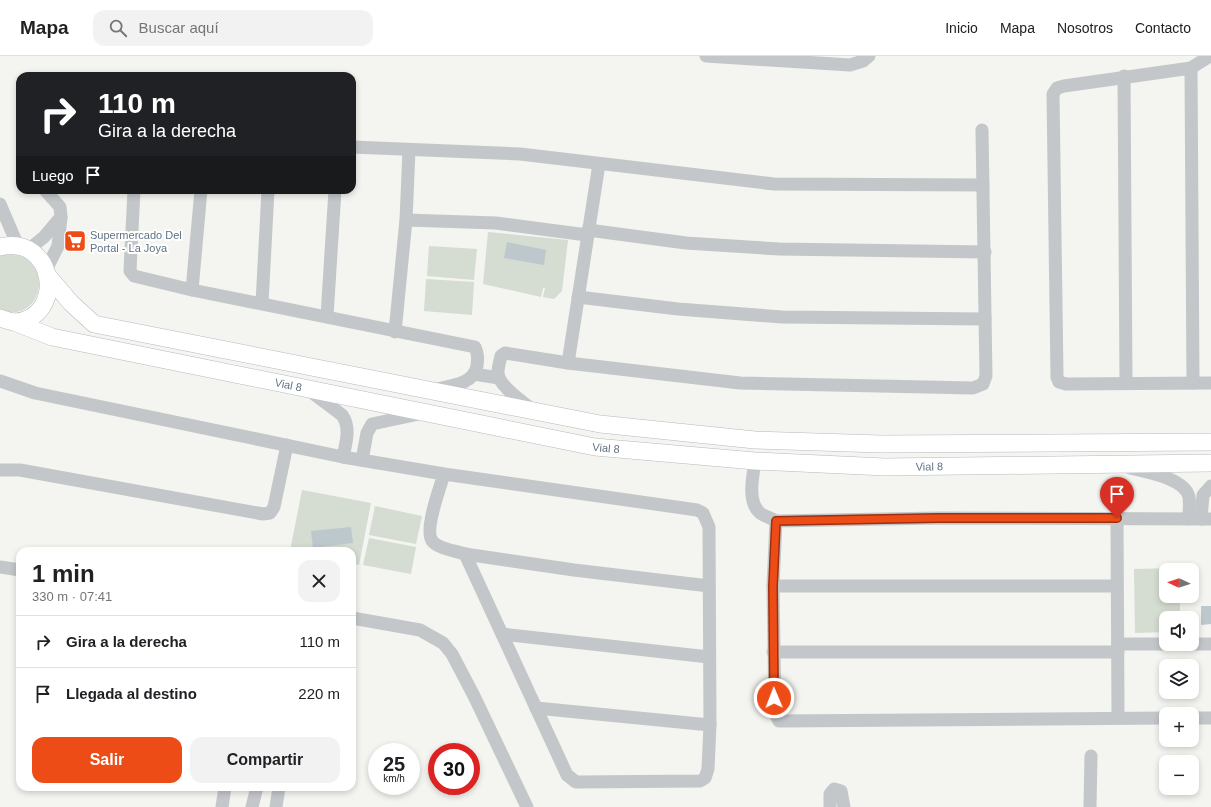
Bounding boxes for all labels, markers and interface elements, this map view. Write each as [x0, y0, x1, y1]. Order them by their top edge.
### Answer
search box [93, 10, 373, 46]
text: Mapa [20, 17, 69, 38]
icon: search [107, 17, 129, 39]
text: Buscar aquí [139, 19, 219, 36]
text: Inicio [945, 20, 978, 36]
text: Mapa [1000, 20, 1035, 36]
text: Nosotros [1057, 20, 1113, 36]
text: Contacto [1135, 20, 1191, 36]
icon: right [32, 88, 84, 140]
text: 110 m [98, 88, 176, 119]
text: Gira a la derecha [98, 121, 236, 141]
icon: arrive [82, 164, 104, 186]
text: Luego [32, 167, 74, 184]
supermarket icon: Supermercado Del Portal - La Joya [62, 228, 88, 254]
place label: Supermercado Del Portal - La Joya [90, 229, 182, 254]
street label: Vial 8 [274, 376, 303, 393]
street label: Vial 8 [592, 441, 620, 455]
street label: Vial 8 [916, 460, 943, 473]
pin [1100, 477, 1134, 518]
icon: arrive [1106, 483, 1128, 505]
text: 1 min [32, 560, 95, 587]
button: close [298, 560, 340, 602]
north arrow [1159, 563, 1199, 603]
map controls [1159, 563, 1199, 795]
text: 330 m · 07:41 [32, 589, 112, 604]
button: sound [1159, 611, 1199, 651]
icon: right [32, 631, 54, 653]
text: Gira a la derecha [66, 633, 187, 650]
text: 110 m [299, 633, 340, 650]
button: layers [1159, 659, 1199, 699]
position arrow [753, 677, 795, 719]
icon: arrive [32, 683, 54, 705]
text: Llegada al destino [66, 685, 197, 702]
text: 220 m [298, 685, 340, 702]
button: + [1159, 707, 1199, 747]
button: Salir [32, 737, 182, 783]
button: Compartir [190, 737, 340, 783]
speed limit sign: 30 [428, 743, 480, 795]
text: 25 [383, 753, 405, 775]
button: − [1159, 755, 1199, 795]
text: km/h [383, 773, 405, 784]

